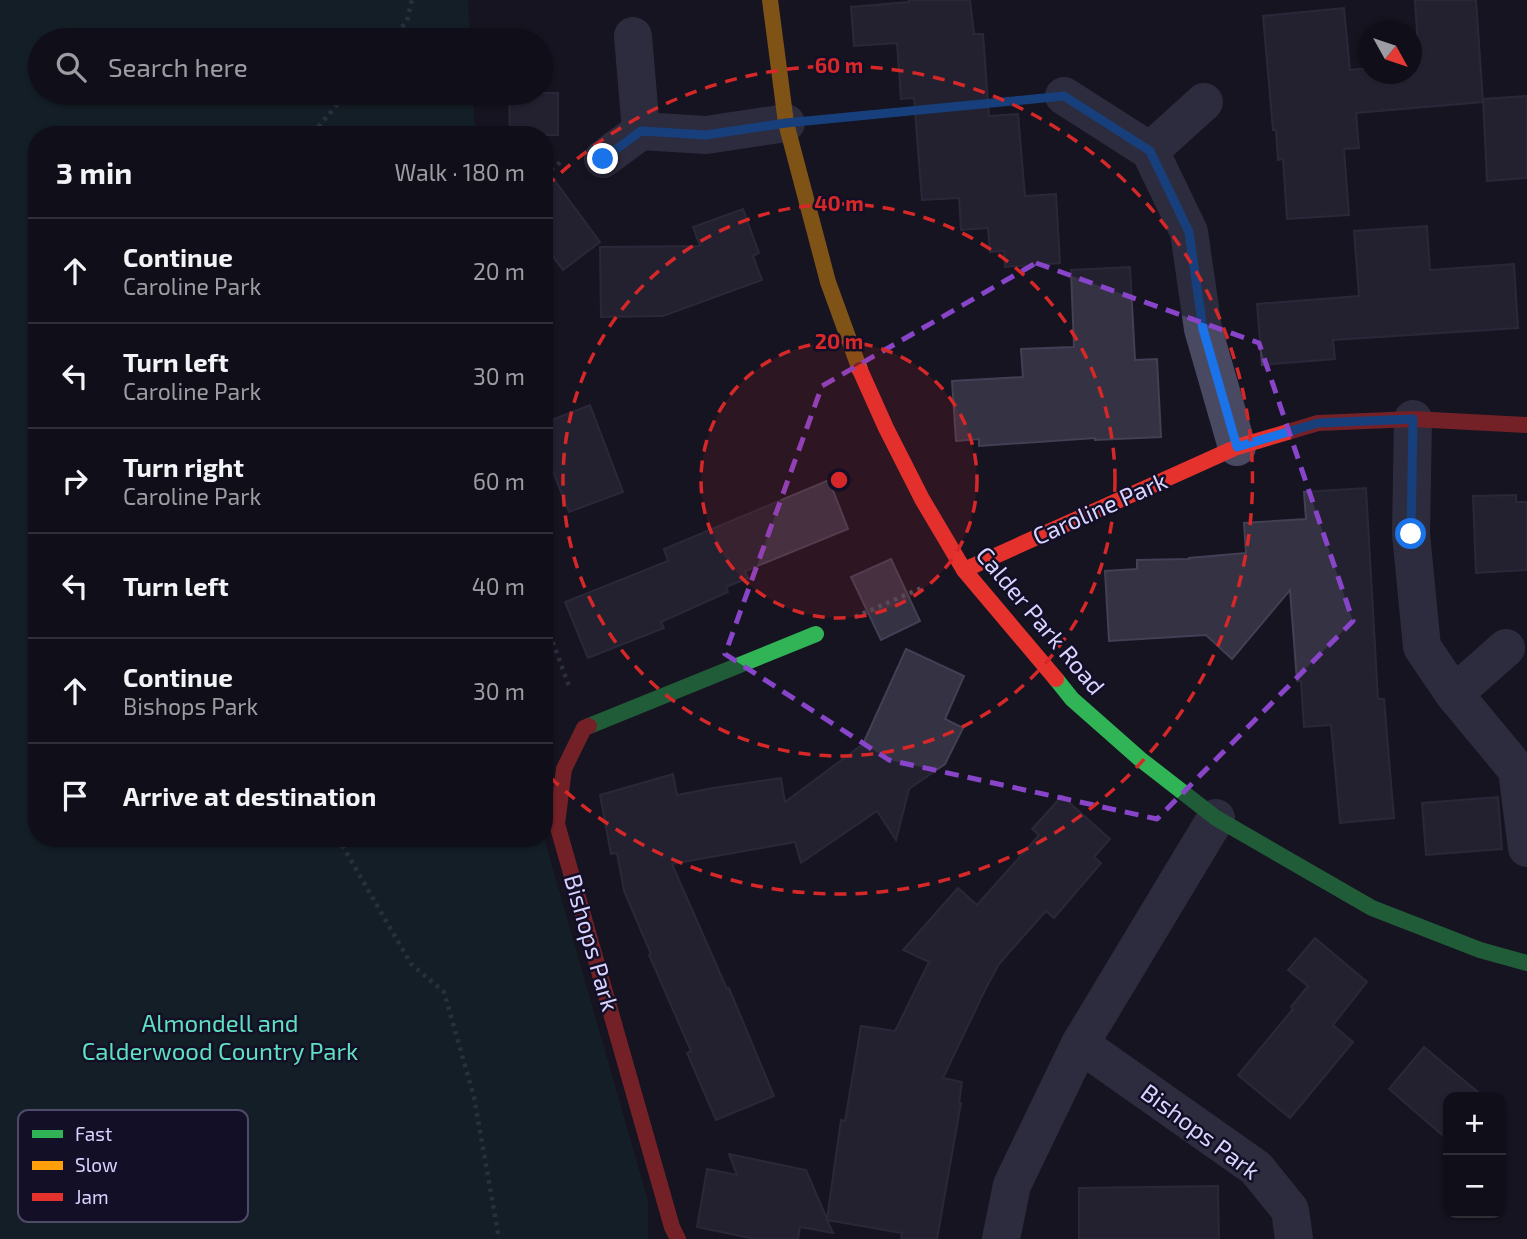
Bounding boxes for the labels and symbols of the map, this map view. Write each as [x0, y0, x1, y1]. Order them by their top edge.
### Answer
north arrow [1359, 21, 1422, 84]
text: 60 m [815, 52, 863, 77]
route end [587, 143, 618, 174]
text: 40 m [814, 190, 864, 215]
text: 20 m [815, 328, 863, 353]
street label: Caroline Park [1028, 465, 1171, 550]
centre of rings [827, 468, 851, 492]
route start [1395, 518, 1426, 549]
street label: Calder Park Road [971, 540, 1112, 700]
street label: Bishops Park [559, 871, 626, 1014]
park label: Almondell and Calderwood Country Park [82, 1008, 358, 1065]
street label: Bishops Park [1136, 1077, 1266, 1185]
legend [18, 1110, 248, 1222]
text: Fast [75, 1122, 112, 1145]
text: Slow [75, 1153, 118, 1176]
text: Jam [75, 1185, 109, 1208]

